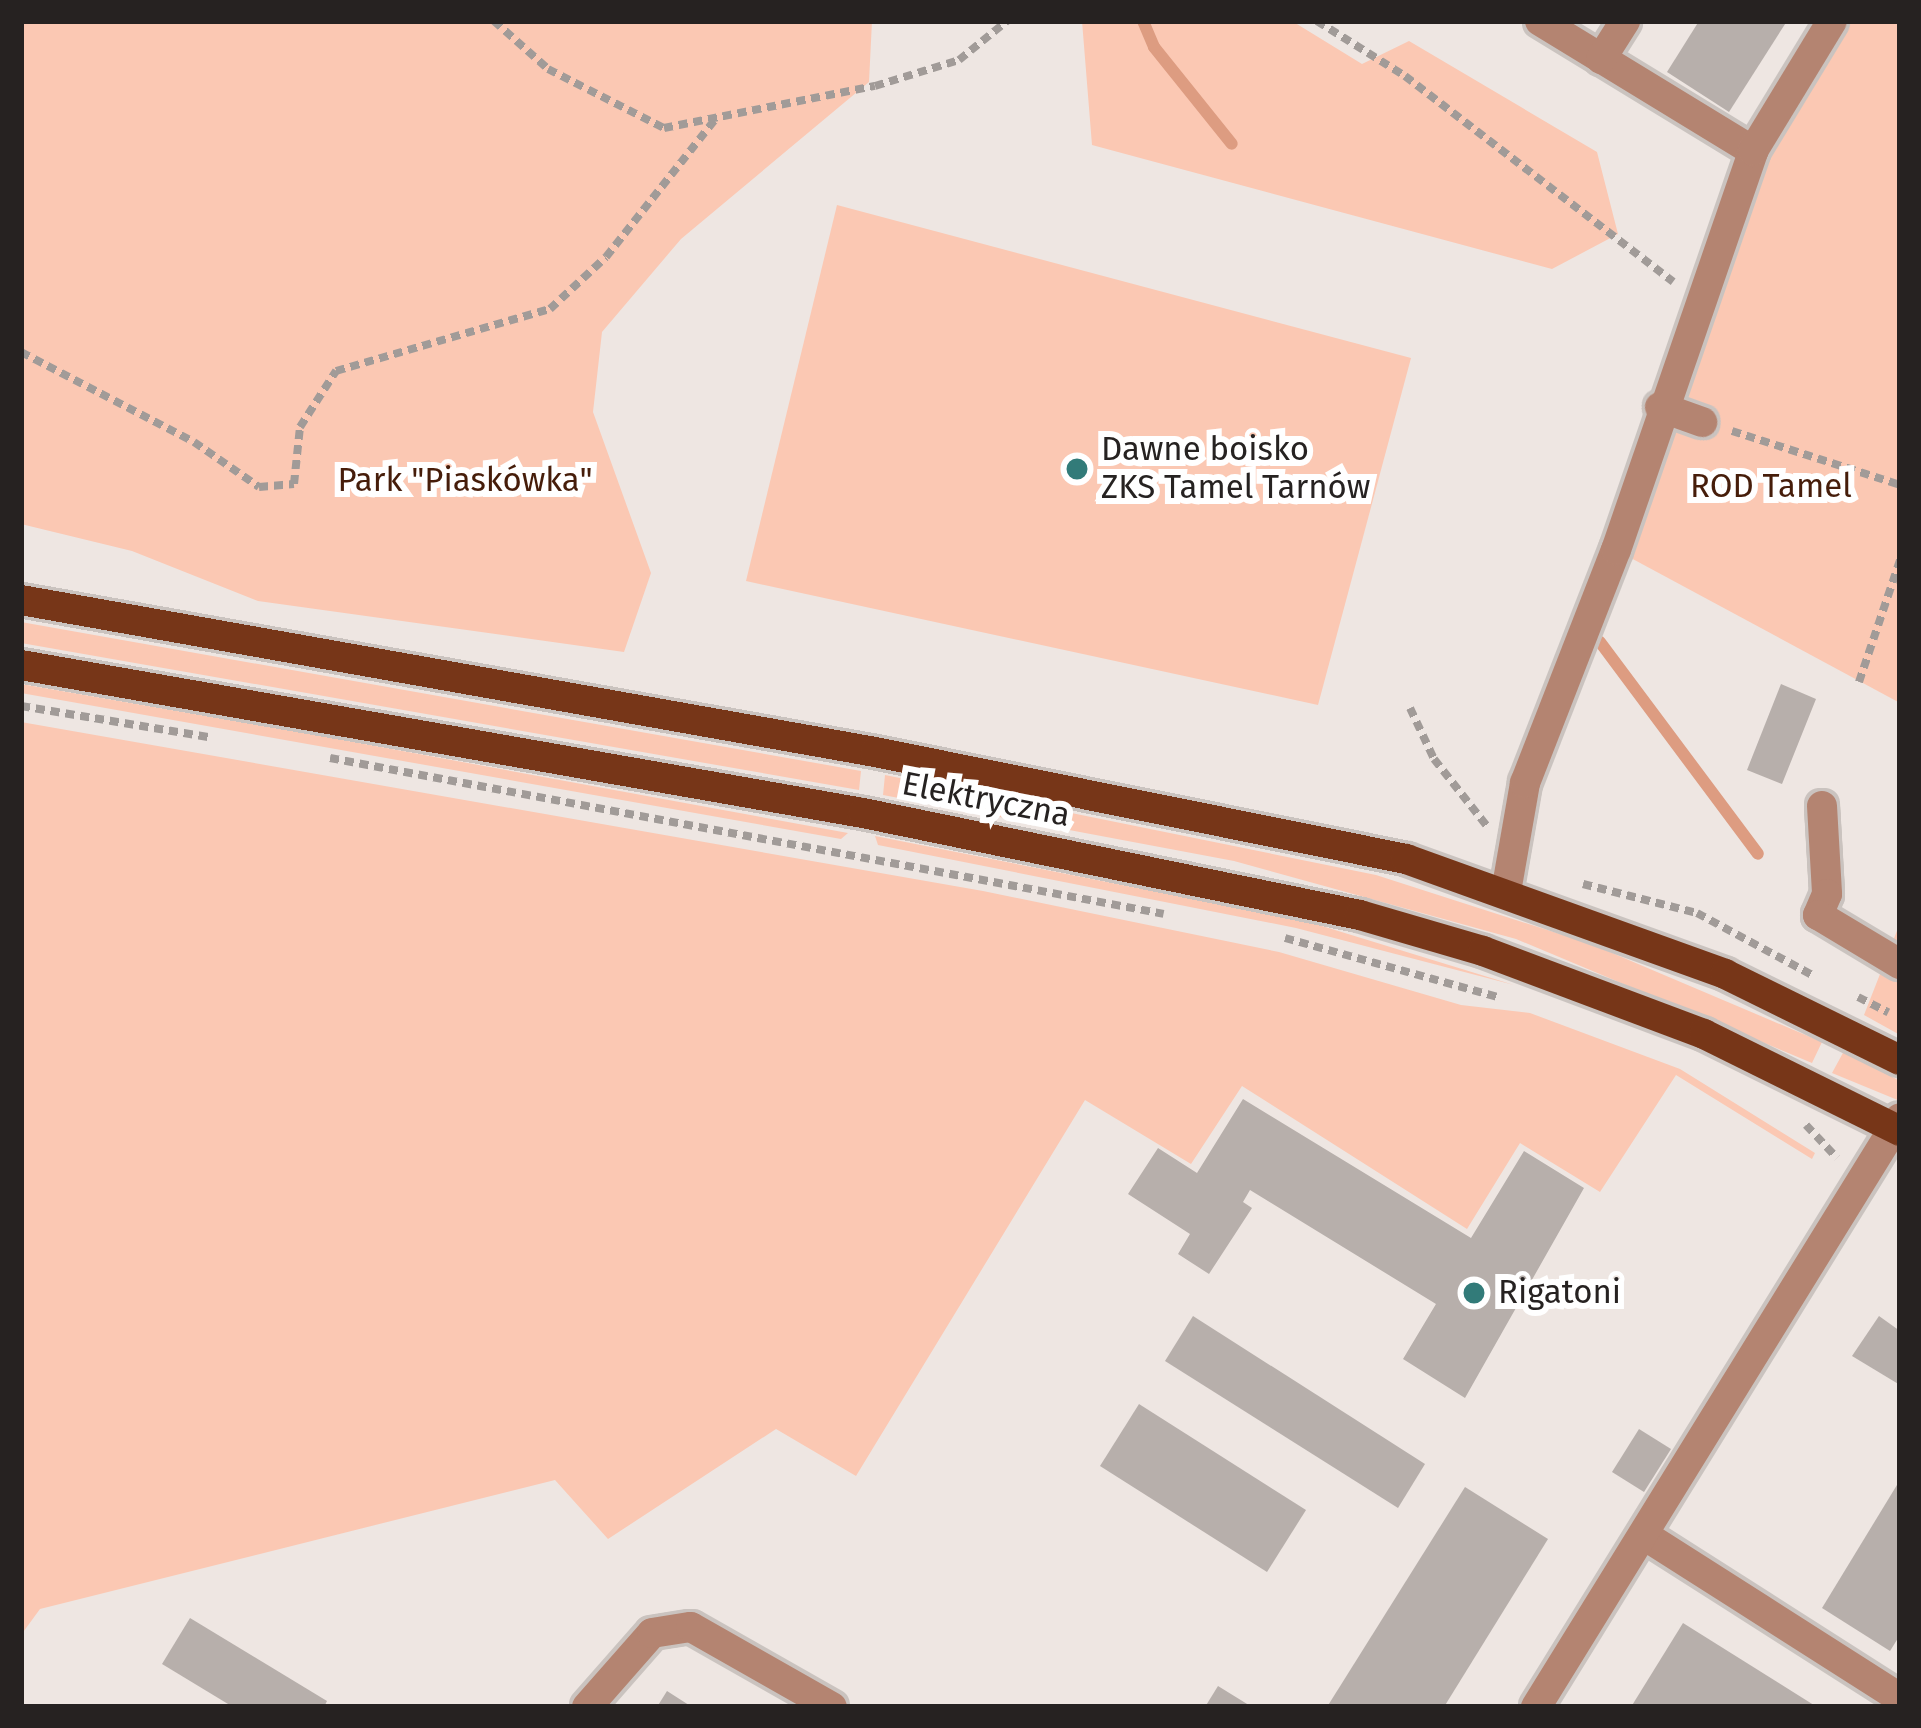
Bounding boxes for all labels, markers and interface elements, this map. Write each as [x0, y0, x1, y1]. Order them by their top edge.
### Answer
place label: Dawne boisko ZKS Tamel Tarnów [1101, 430, 1370, 508]
marker: Dawne boisko ZKS Tamel Tarnów [1064, 456, 1090, 482]
park label: Park "Piaskówka" [337, 461, 593, 501]
park label: ROD Tamel [1690, 467, 1852, 507]
street label: Elektryczna [899, 764, 1073, 836]
place label: Rigatoni [1498, 1273, 1621, 1313]
marker: Rigatoni [1461, 1280, 1487, 1306]

